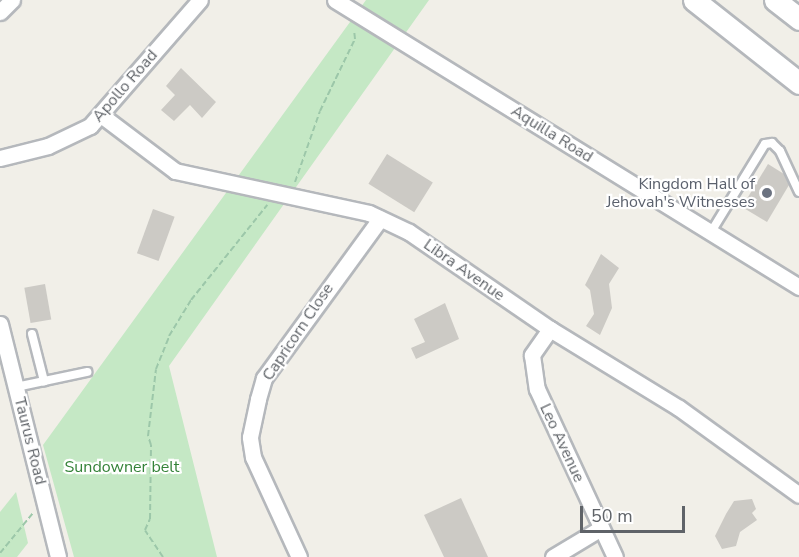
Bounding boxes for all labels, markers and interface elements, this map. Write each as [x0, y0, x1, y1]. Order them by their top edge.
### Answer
street label: Apollo Road [88, 46, 162, 126]
street label: Aquilla Road [508, 101, 596, 167]
place label: Kingdom Hall of Jehovah's Witnesses [606, 174, 755, 212]
marker: Kingdom Hall of Jehovah's Witnesses [760, 186, 774, 200]
street label: Libra Avenue [420, 235, 508, 305]
street label: Capricorn Close [258, 280, 338, 384]
street label: Taurus Road [10, 395, 50, 487]
street label: Leo Avenue [535, 401, 589, 485]
park label: Sundowner belt [65, 457, 179, 477]
scale bar [583, 494, 688, 532]
text: 50 m [591, 504, 633, 528]

